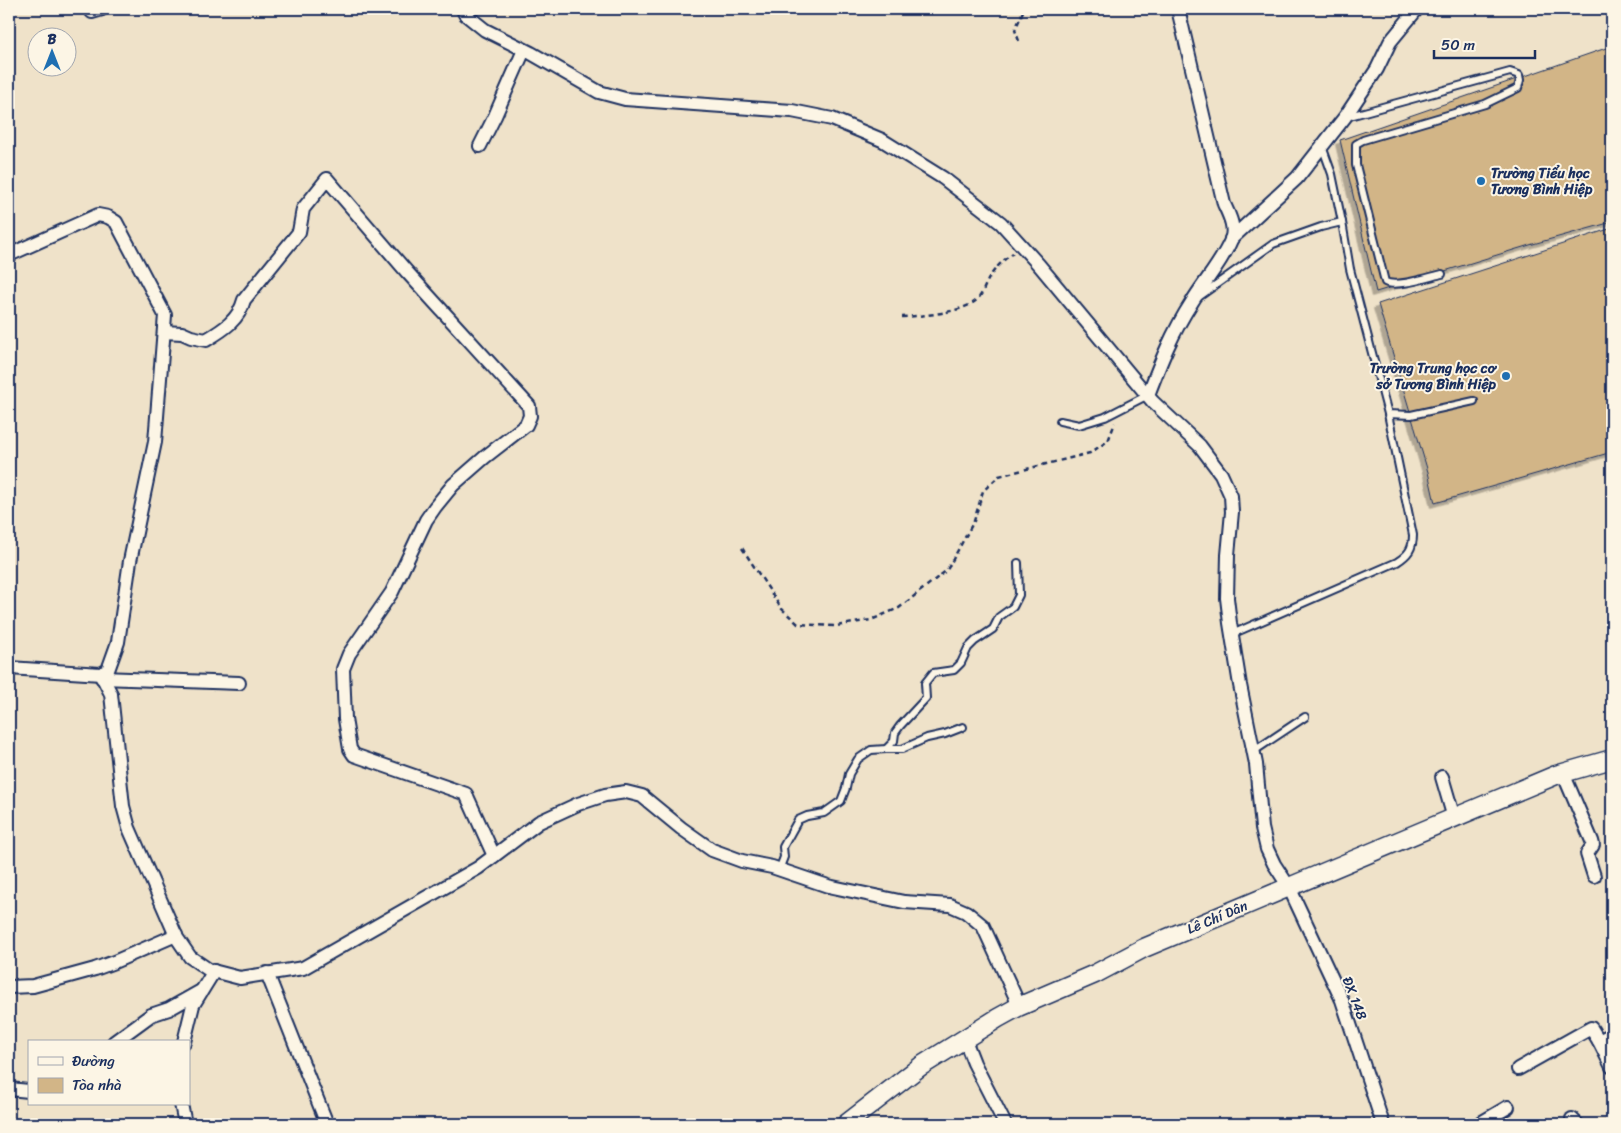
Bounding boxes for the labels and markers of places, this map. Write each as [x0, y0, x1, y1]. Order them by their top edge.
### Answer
place label: Trường Tiểu học Tương Bình Hiệp [1491, 161, 1593, 202]
marker: Trường Tiểu học Tương Bình Hiệp [1475, 175, 1487, 187]
place label: Trường Trung học cơ sở Tương Bình Hiệp [1370, 356, 1498, 397]
marker: Trường Trung học cơ sở Tương Bình Hiệp [1500, 370, 1512, 382]

